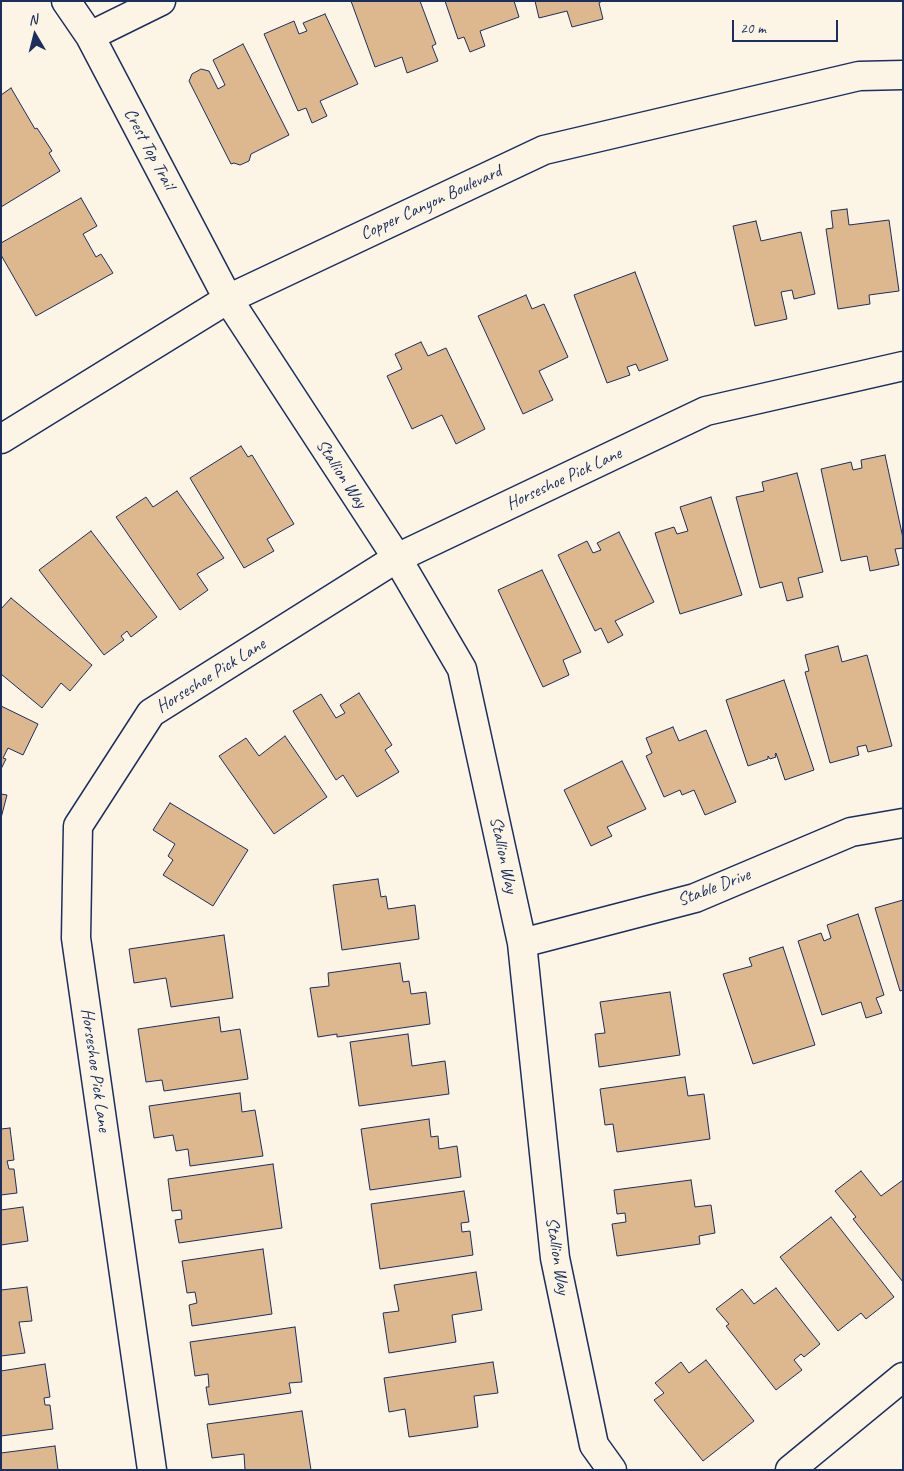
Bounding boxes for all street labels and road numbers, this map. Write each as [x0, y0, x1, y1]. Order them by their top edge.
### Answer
street label: Crest Top Trail [119, 105, 179, 193]
street label: Copper Canyon Boulevard [357, 161, 505, 245]
street label: Stallion Way [311, 435, 371, 513]
street label: Horseshoe Pick Lane [503, 443, 625, 515]
street label: Horseshoe Pick Lane [152, 634, 270, 718]
street label: Stallion Way [484, 815, 522, 895]
street label: Stable Drive [674, 864, 754, 912]
street label: Horseshoe Pick Lane [76, 1007, 114, 1133]
street label: Stallion Way [540, 1216, 574, 1296]

